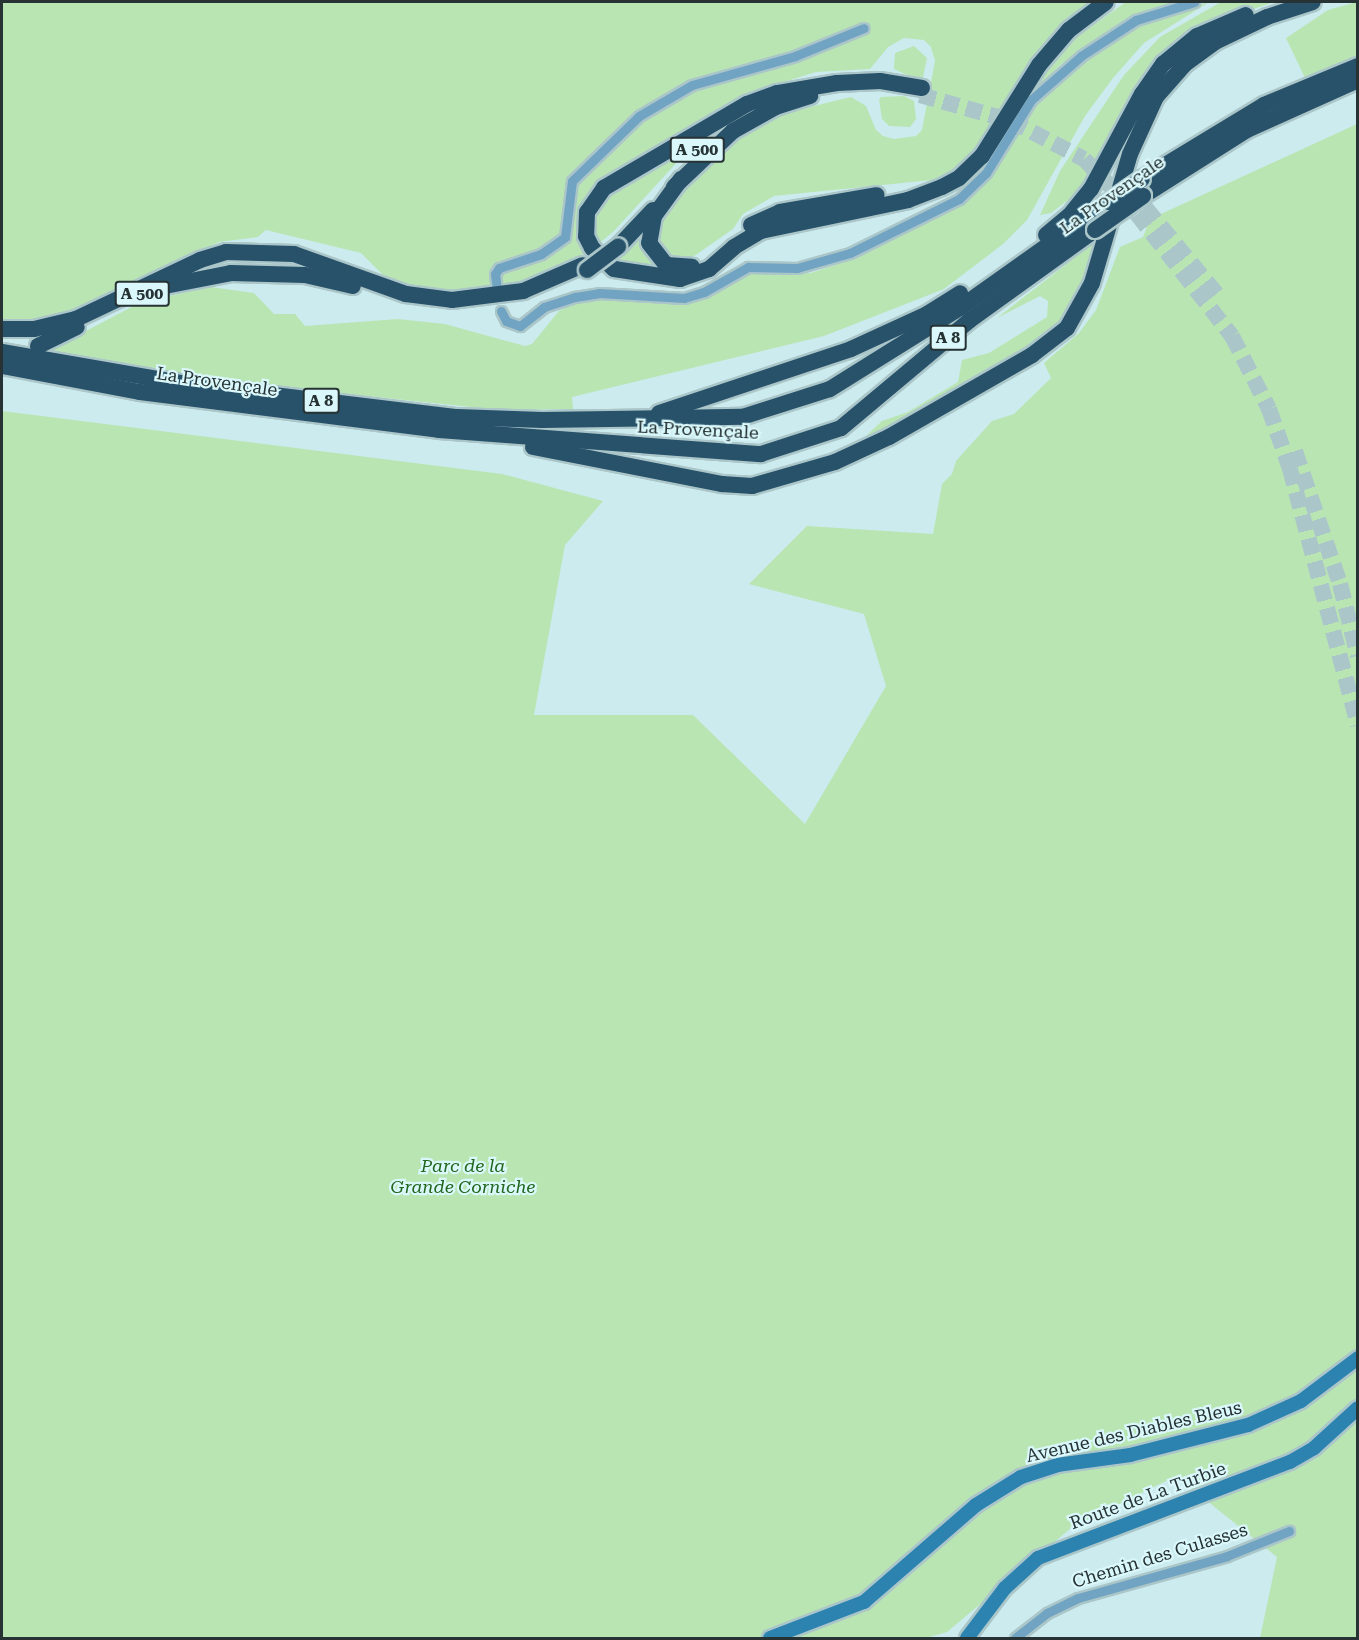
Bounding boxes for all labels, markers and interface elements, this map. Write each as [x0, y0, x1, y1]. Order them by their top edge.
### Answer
road number: A 500 [668, 137, 726, 163]
street label: La Provençale [1056, 151, 1168, 239]
road number: A 500 [114, 281, 170, 307]
road number: A 8 [928, 325, 968, 351]
street label: La Provençale [155, 363, 279, 401]
road number: A 8 [302, 388, 340, 414]
street label: La Provençale [637, 416, 759, 444]
park label: Parc de la Grande Corniche [391, 1156, 535, 1198]
street label: Avenue des Diables Bleus [1024, 1397, 1244, 1467]
street label: Route de La Turbie [1067, 1458, 1229, 1534]
street label: Chemin des Culasses [1070, 1519, 1250, 1593]

